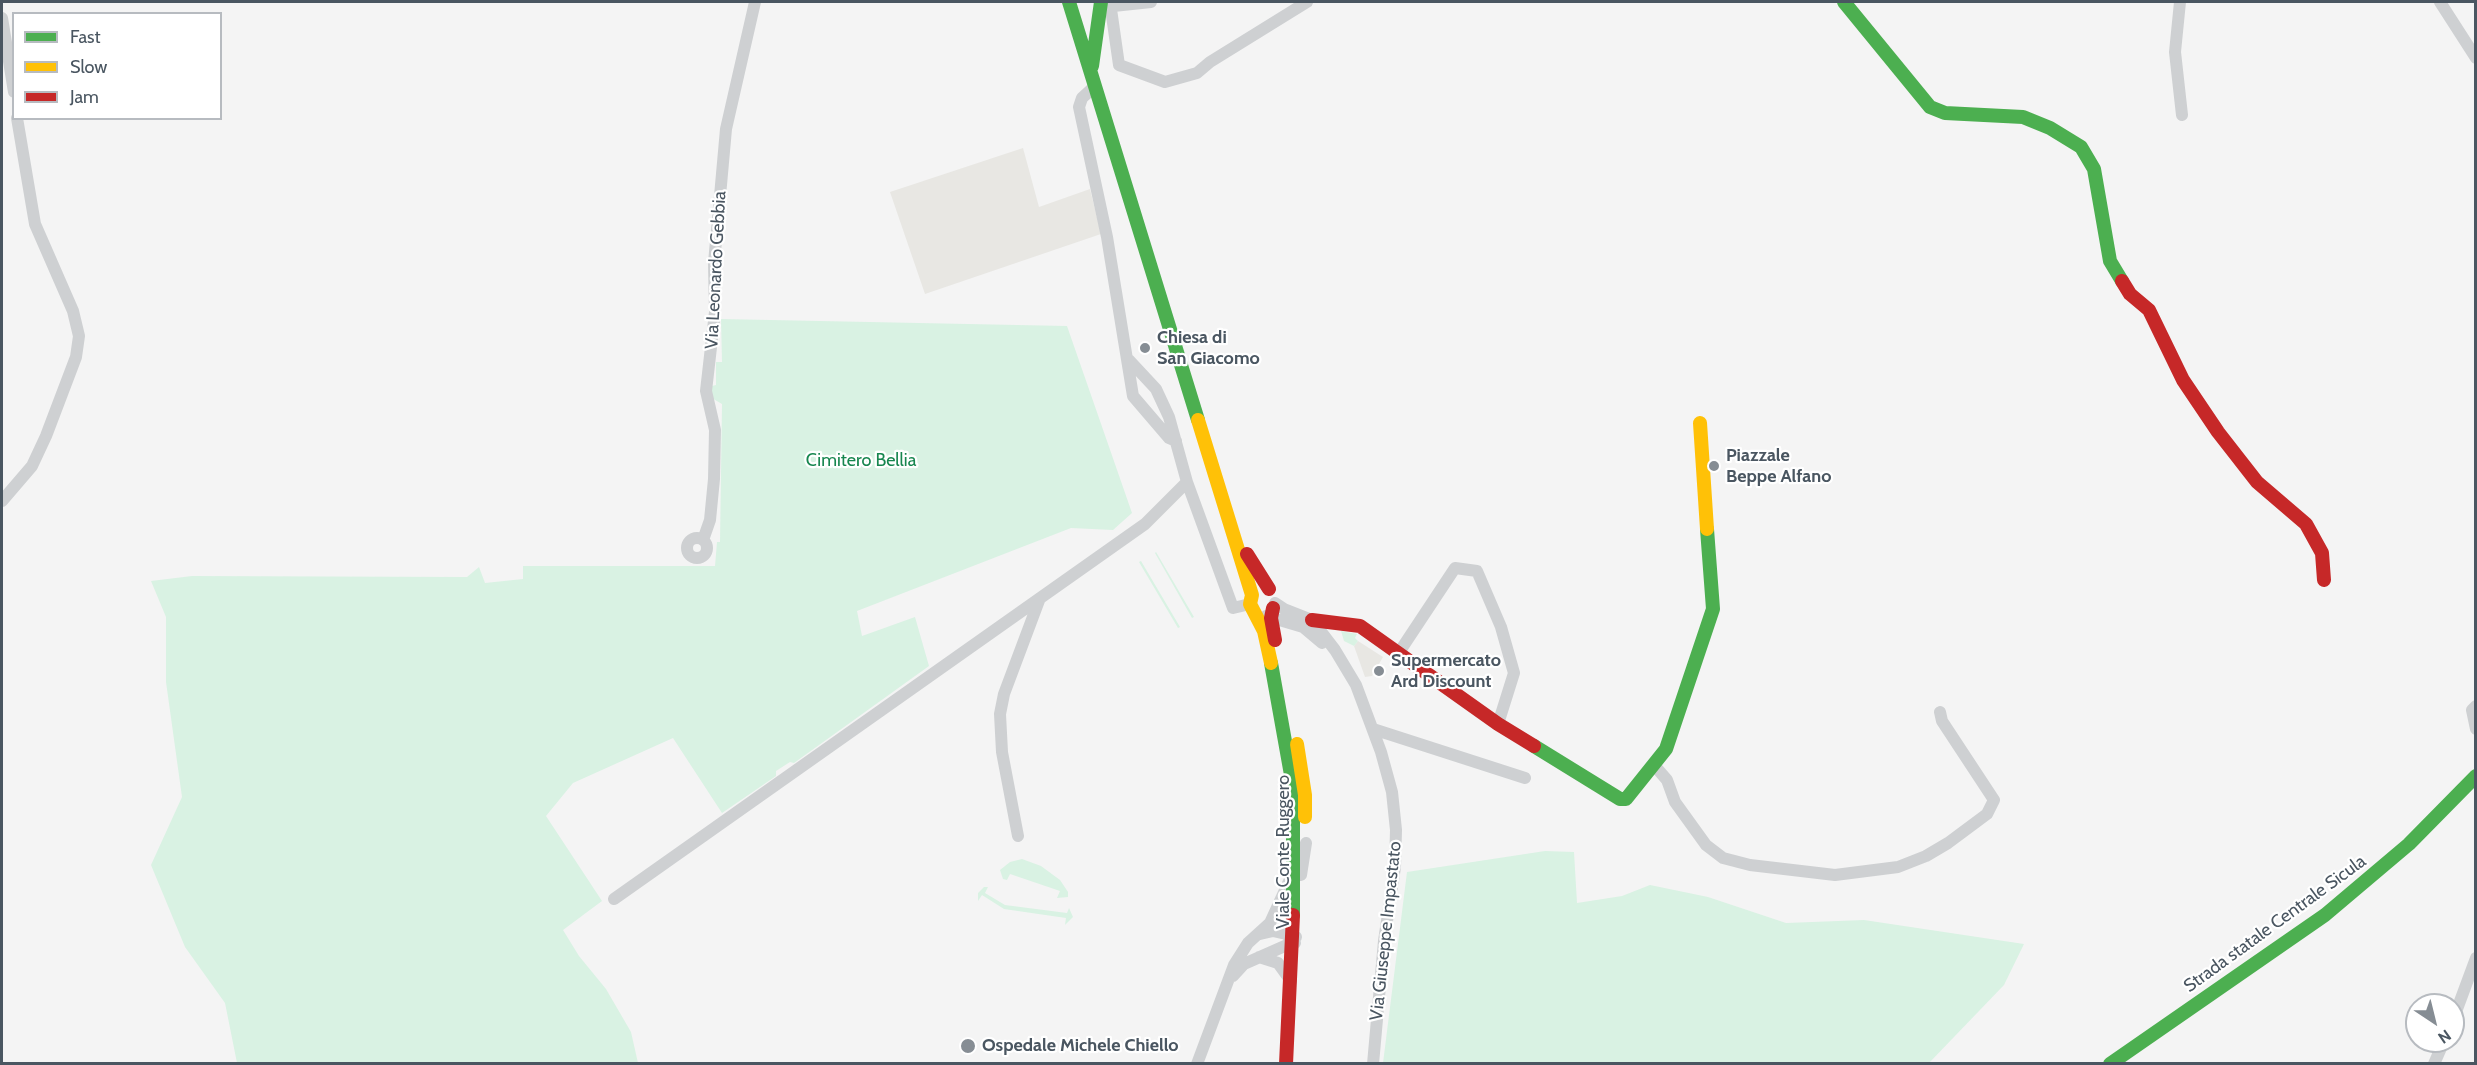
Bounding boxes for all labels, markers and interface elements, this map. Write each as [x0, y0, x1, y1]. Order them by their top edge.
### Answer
legend [12, 12, 222, 120]
text: Fast [70, 26, 101, 48]
text: Slow [70, 56, 107, 78]
text: Jam [70, 86, 99, 108]
street label: Via Leonardo Gebbia [701, 191, 731, 349]
place label: Chiesa di San Giacomo [1157, 327, 1260, 370]
marker: Chiesa di San Giacomo [1138, 341, 1152, 355]
place label: Piazzale Beppe Alfano [1726, 445, 1831, 488]
park label: Cimitero Bellia [806, 450, 916, 472]
marker: Piazzale Beppe Alfano [1707, 459, 1721, 473]
place label: Supermercato Ard Discount [1391, 650, 1501, 692]
marker: Supermercato Ard Discount [1372, 664, 1386, 678]
street label: Viale Conte Ruggero [1273, 775, 1295, 929]
street label: Via Giuseppe Impastato [1366, 840, 1406, 1022]
street label: Strada statale Centrale Sicula [2180, 851, 2370, 997]
north arrow [2405, 993, 2465, 1053]
text: N [2434, 1025, 2455, 1048]
place label: Ospedale Michele Chiello [982, 1035, 1179, 1057]
marker: Ospedale Michele Chiello [959, 1037, 977, 1055]

